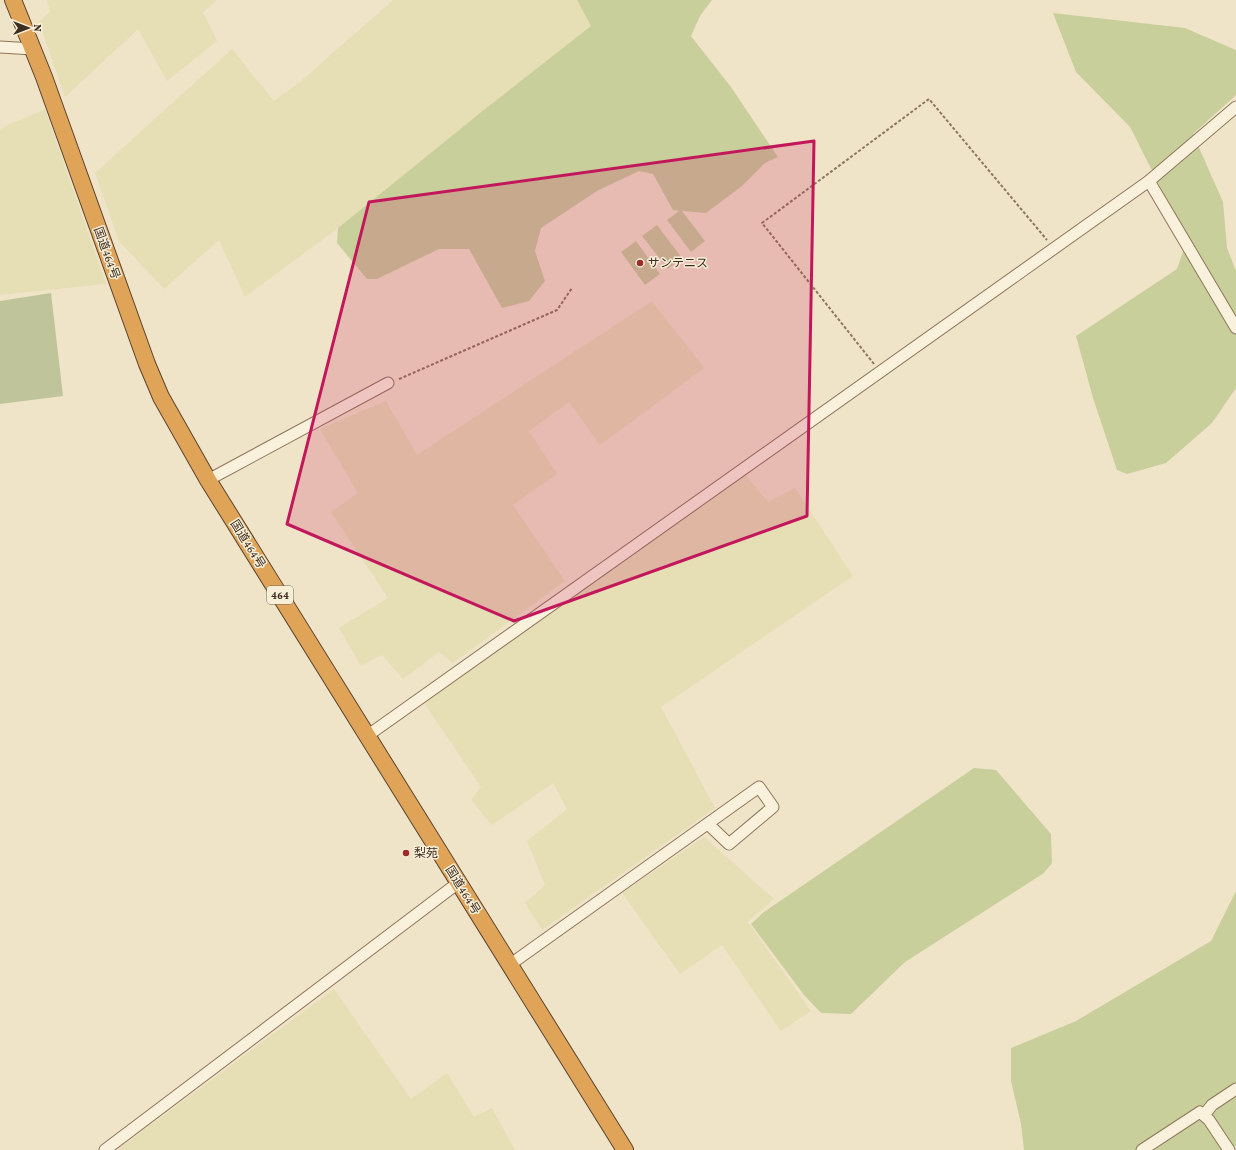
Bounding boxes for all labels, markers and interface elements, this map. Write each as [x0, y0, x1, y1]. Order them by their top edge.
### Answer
north arrow [8, 8, 48, 48]
text: N [32, 24, 44, 32]
street label: 国道464号 [91, 225, 123, 281]
place label: サンテニス [648, 256, 708, 270]
marker: サンテニス [635, 258, 645, 268]
street label: 国道464号 [228, 517, 268, 571]
road number: 464 [267, 586, 293, 604]
place label: 梨苑 [414, 846, 438, 860]
marker: 梨苑 [401, 848, 411, 858]
street label: 国道464号 [443, 863, 483, 917]

